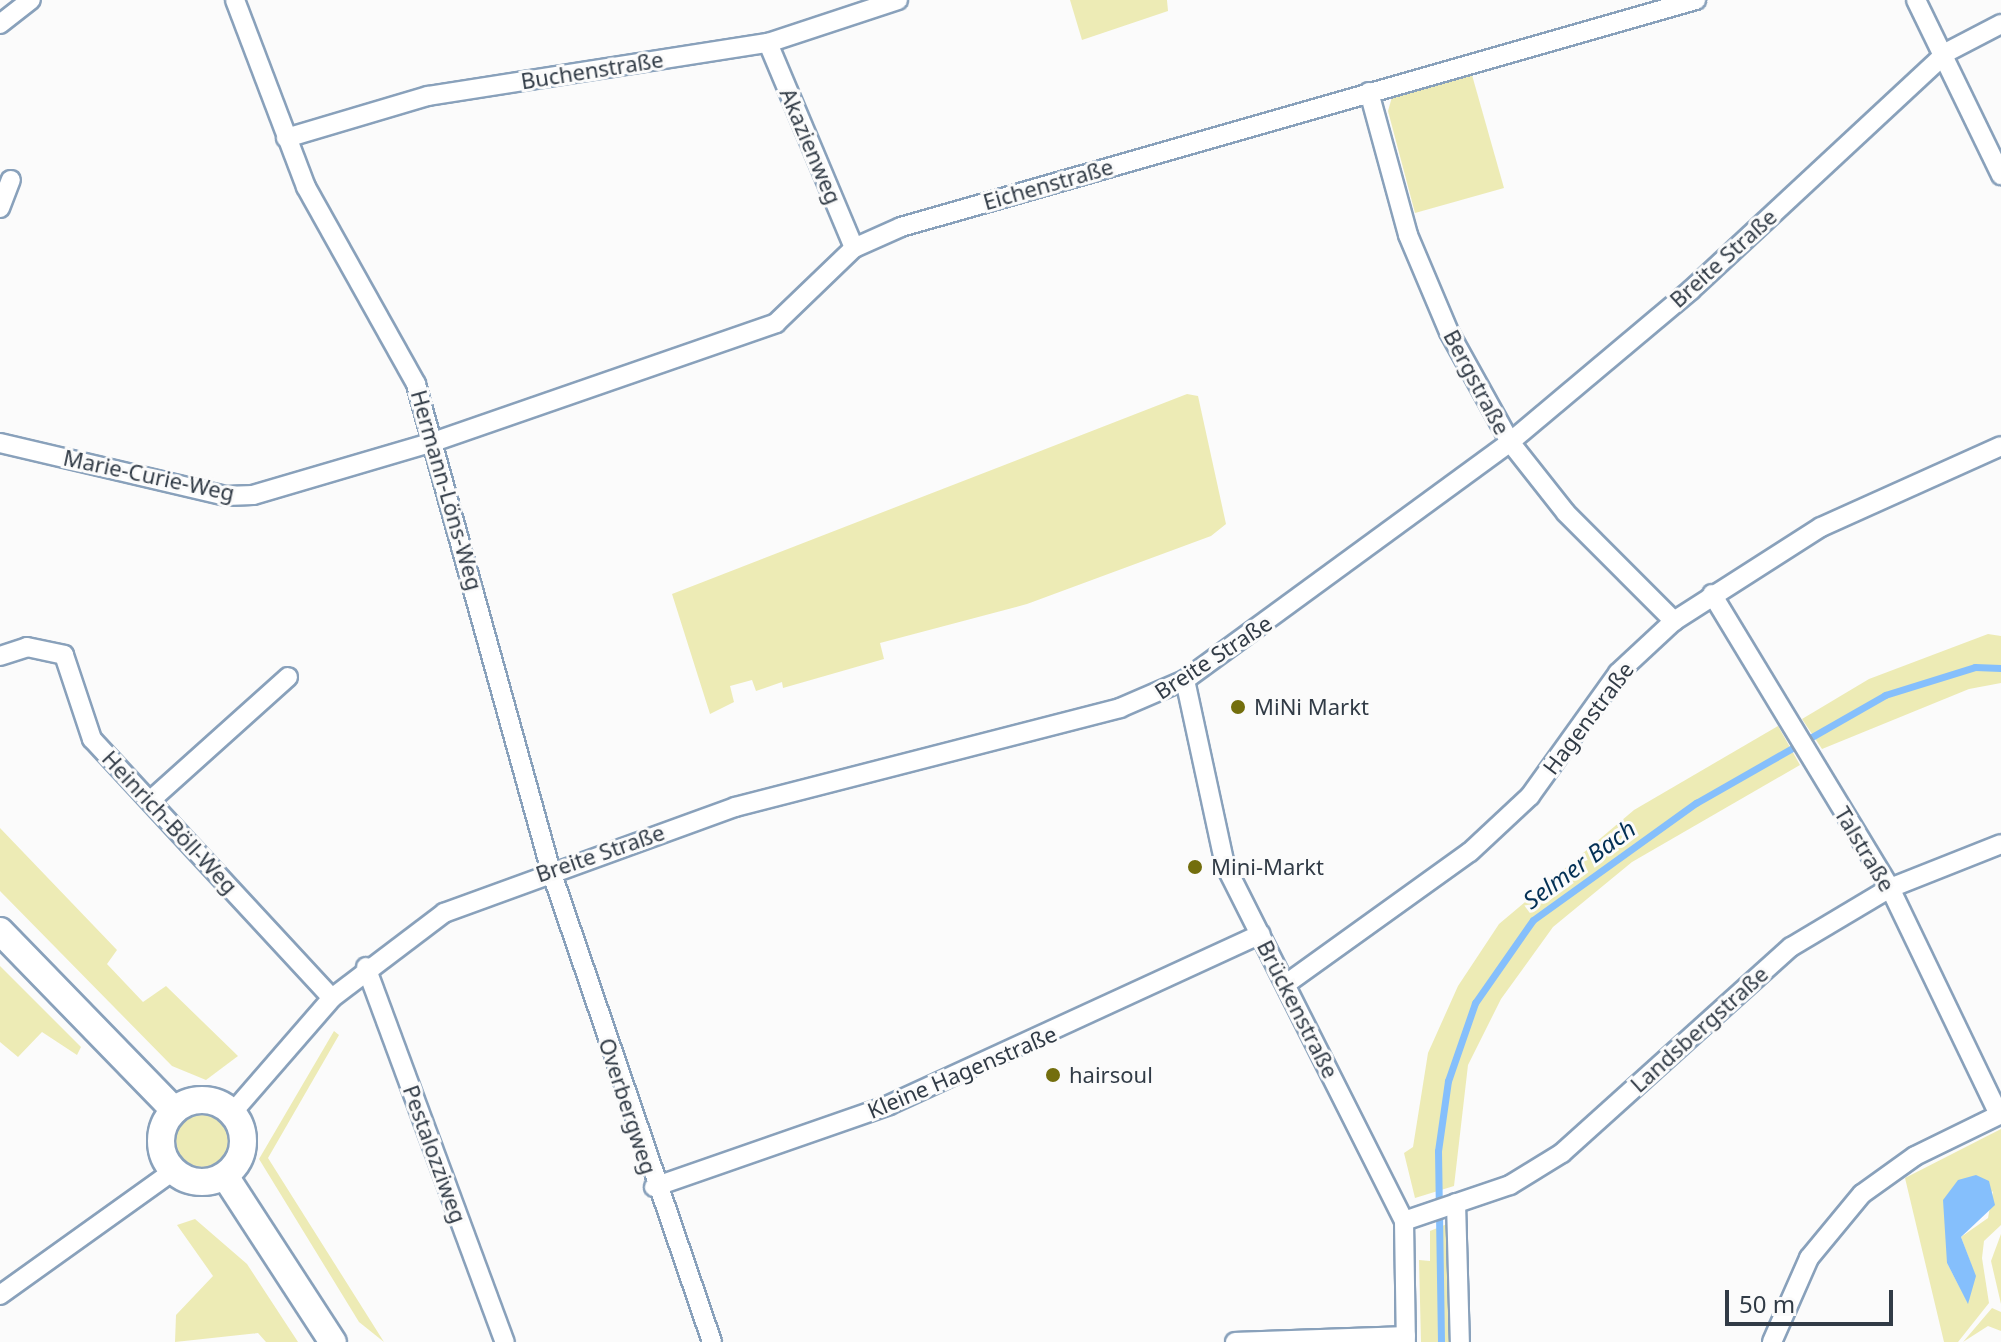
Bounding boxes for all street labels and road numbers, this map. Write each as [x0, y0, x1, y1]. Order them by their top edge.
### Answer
street label: Buchenstraße [519, 46, 665, 94]
street label: Akazienweg [775, 84, 847, 208]
street label: Eichenstraße [980, 153, 1116, 215]
street label: Breite Straße [1664, 203, 1782, 313]
street label: Bergstraße [1438, 325, 1516, 439]
street label: Hermann-Löns-Weg [406, 387, 488, 593]
street label: Marie-Curie-Weg [61, 444, 237, 506]
street label: Breite Straße [1149, 609, 1277, 705]
street label: Hagenstraße [1537, 657, 1639, 779]
street label: Heinrich-Böll-Weg [97, 745, 243, 899]
street label: Talstraße [1829, 802, 1901, 896]
street label: Breite Straße [532, 819, 668, 887]
street label: Brückenstraße [1252, 936, 1344, 1082]
street label: Landsbergstraße [1625, 960, 1773, 1098]
street label: Kleine Hagenstraße [863, 1020, 1061, 1124]
street label: Overbergweg [594, 1035, 662, 1177]
street label: Pestalozziweg [398, 1081, 472, 1227]

